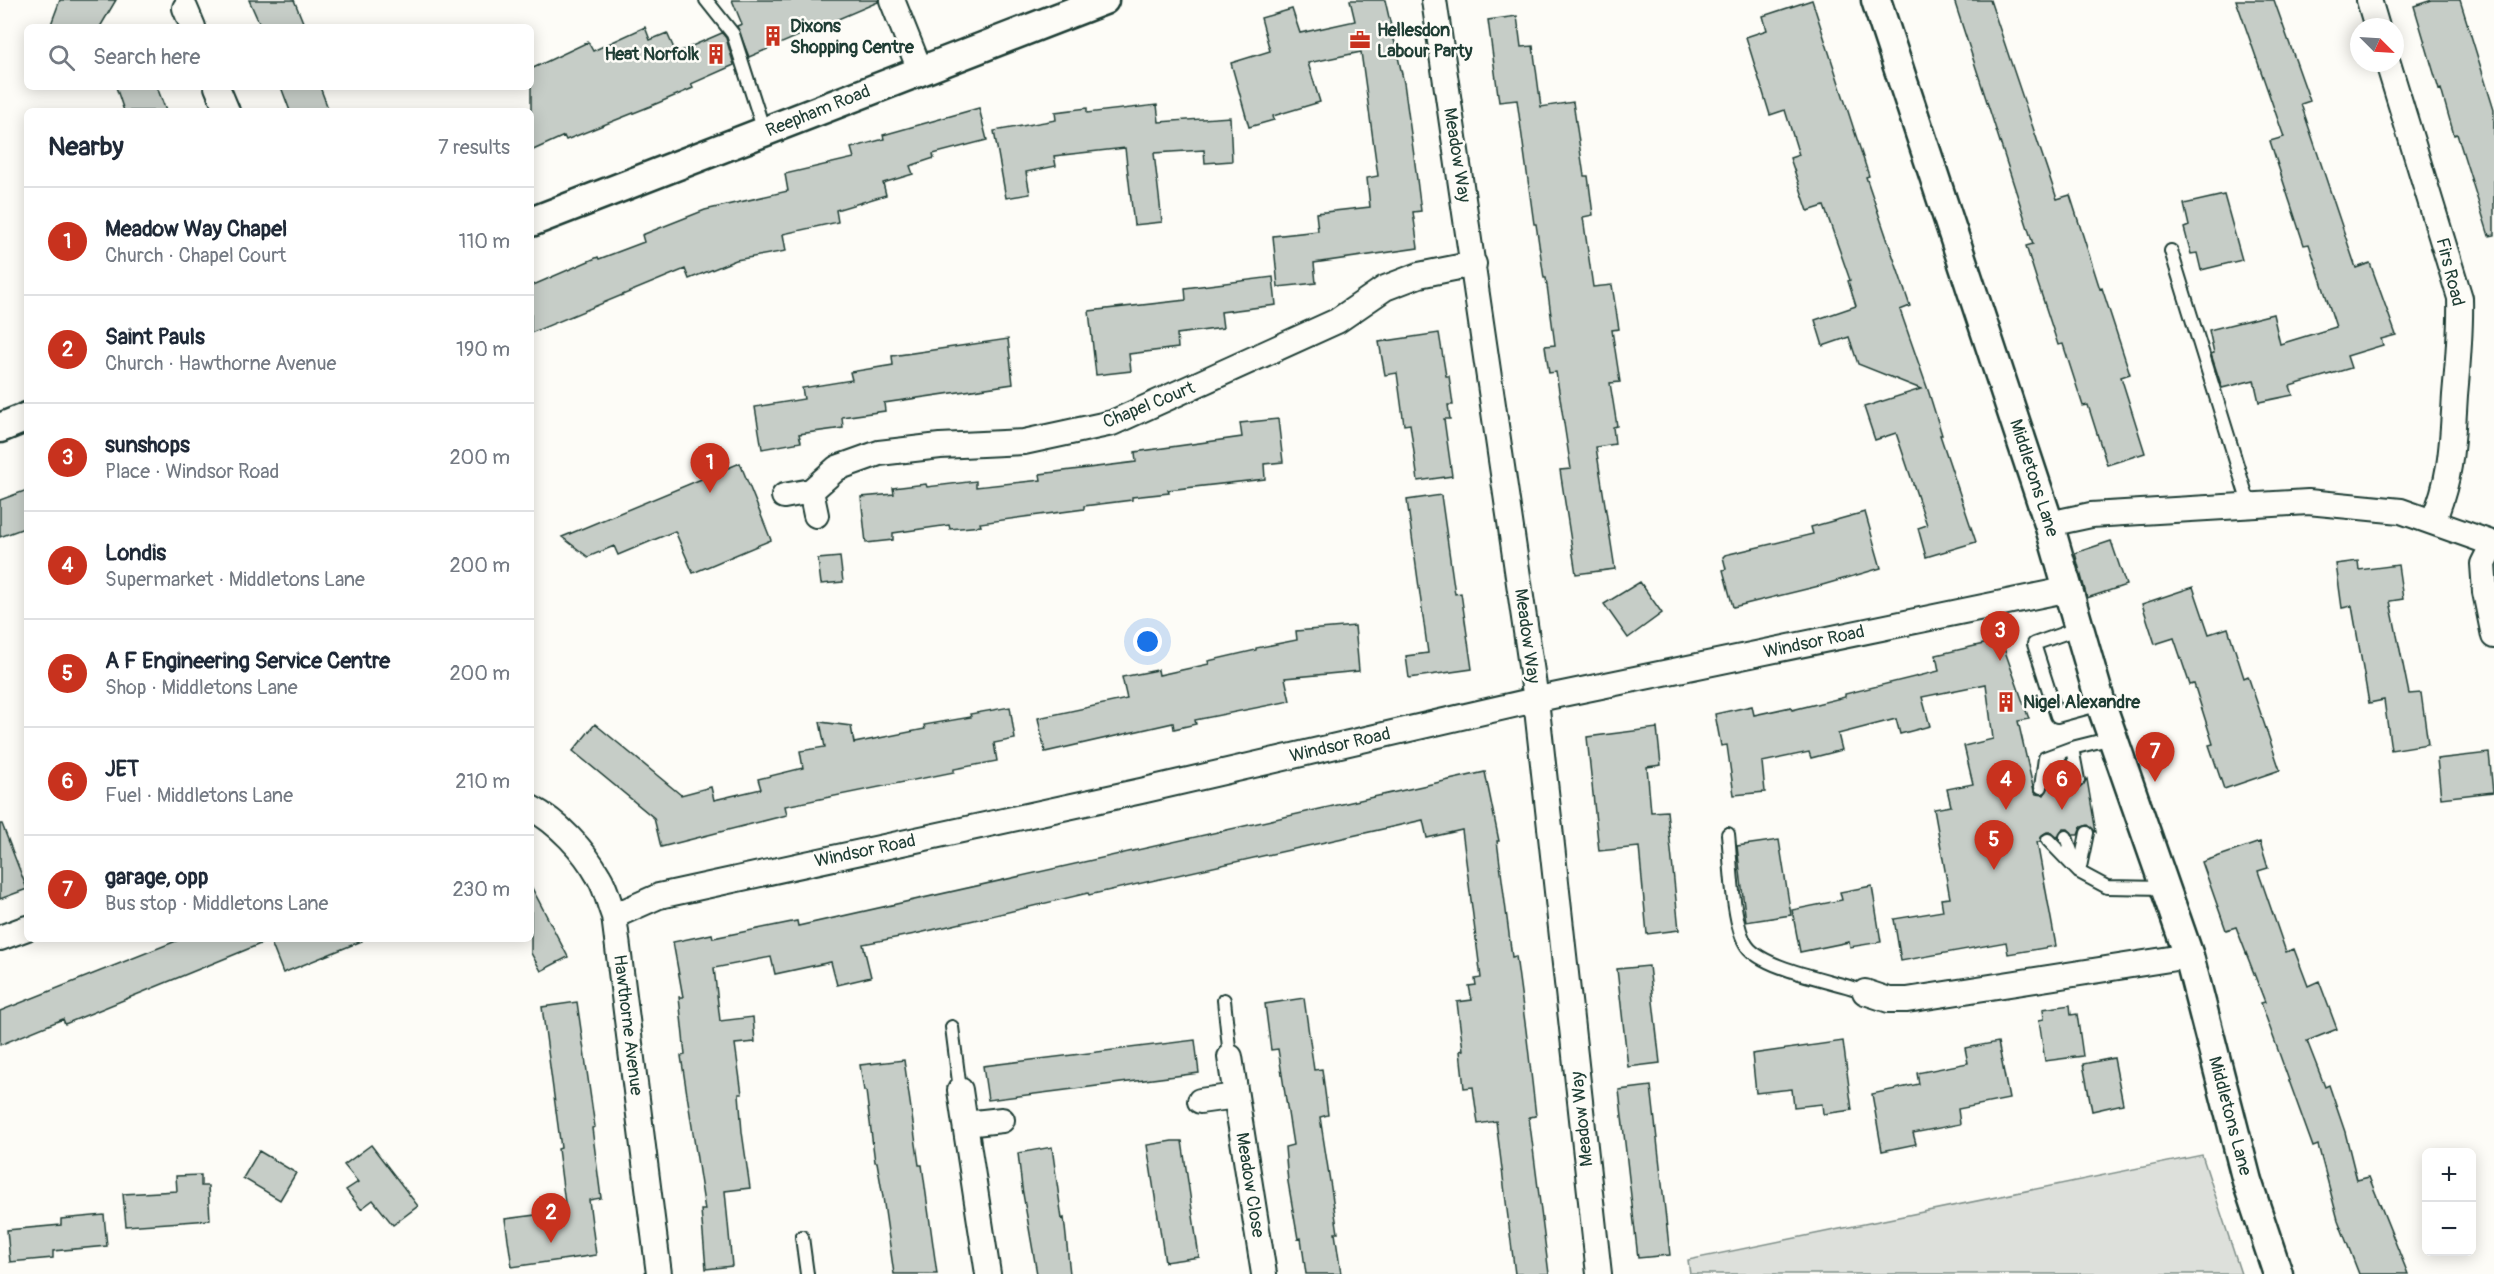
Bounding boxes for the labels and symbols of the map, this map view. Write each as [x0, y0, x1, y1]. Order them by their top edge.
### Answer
place label: Dixons Shopping Centre [790, 15, 915, 59]
north arrow [2350, 18, 2404, 72]
place label: Hellesdon Labour Party [1377, 19, 1473, 63]
building icon: Dixons Shopping Centre [761, 24, 785, 48]
office icon: Hellesdon Labour Party [1348, 28, 1372, 52]
building icon: Heat Norfolk [704, 42, 728, 66]
place label: Heat Norfolk [605, 43, 699, 66]
street label: Reepham Road [762, 80, 874, 142]
street label: Meadow Way [1438, 106, 1476, 204]
street label: Firs Road [2430, 235, 2470, 309]
street label: Chapel Court [1100, 376, 1199, 434]
street label: Middletons Lane [2004, 416, 2064, 540]
pin: 1 [690, 444, 730, 493]
street label: Meadow Way [1509, 587, 1545, 685]
pin: 3 [1980, 612, 2020, 661]
street label: Windsor Road [1761, 620, 1867, 664]
your location [1133, 627, 1162, 656]
building icon: Nigel Alexandre [1994, 690, 2018, 714]
place label: Nigel Alexandre [2023, 691, 2141, 714]
street label: Windsor Road [1287, 722, 1393, 768]
pin: 7 [2136, 732, 2174, 782]
pin: 4 [1986, 760, 2026, 810]
pin: 6 [2042, 760, 2082, 810]
pin: 5 [1974, 820, 2014, 870]
street label: Windsor Road [812, 829, 918, 873]
street label: Hawthorne Avenue [608, 953, 648, 1097]
street label: Middletons Lane [2203, 1054, 2257, 1178]
street label: Meadow Way [1566, 1070, 1598, 1168]
street label: Meadow Close [1230, 1131, 1270, 1239]
pin: 2 [532, 1194, 570, 1243]

